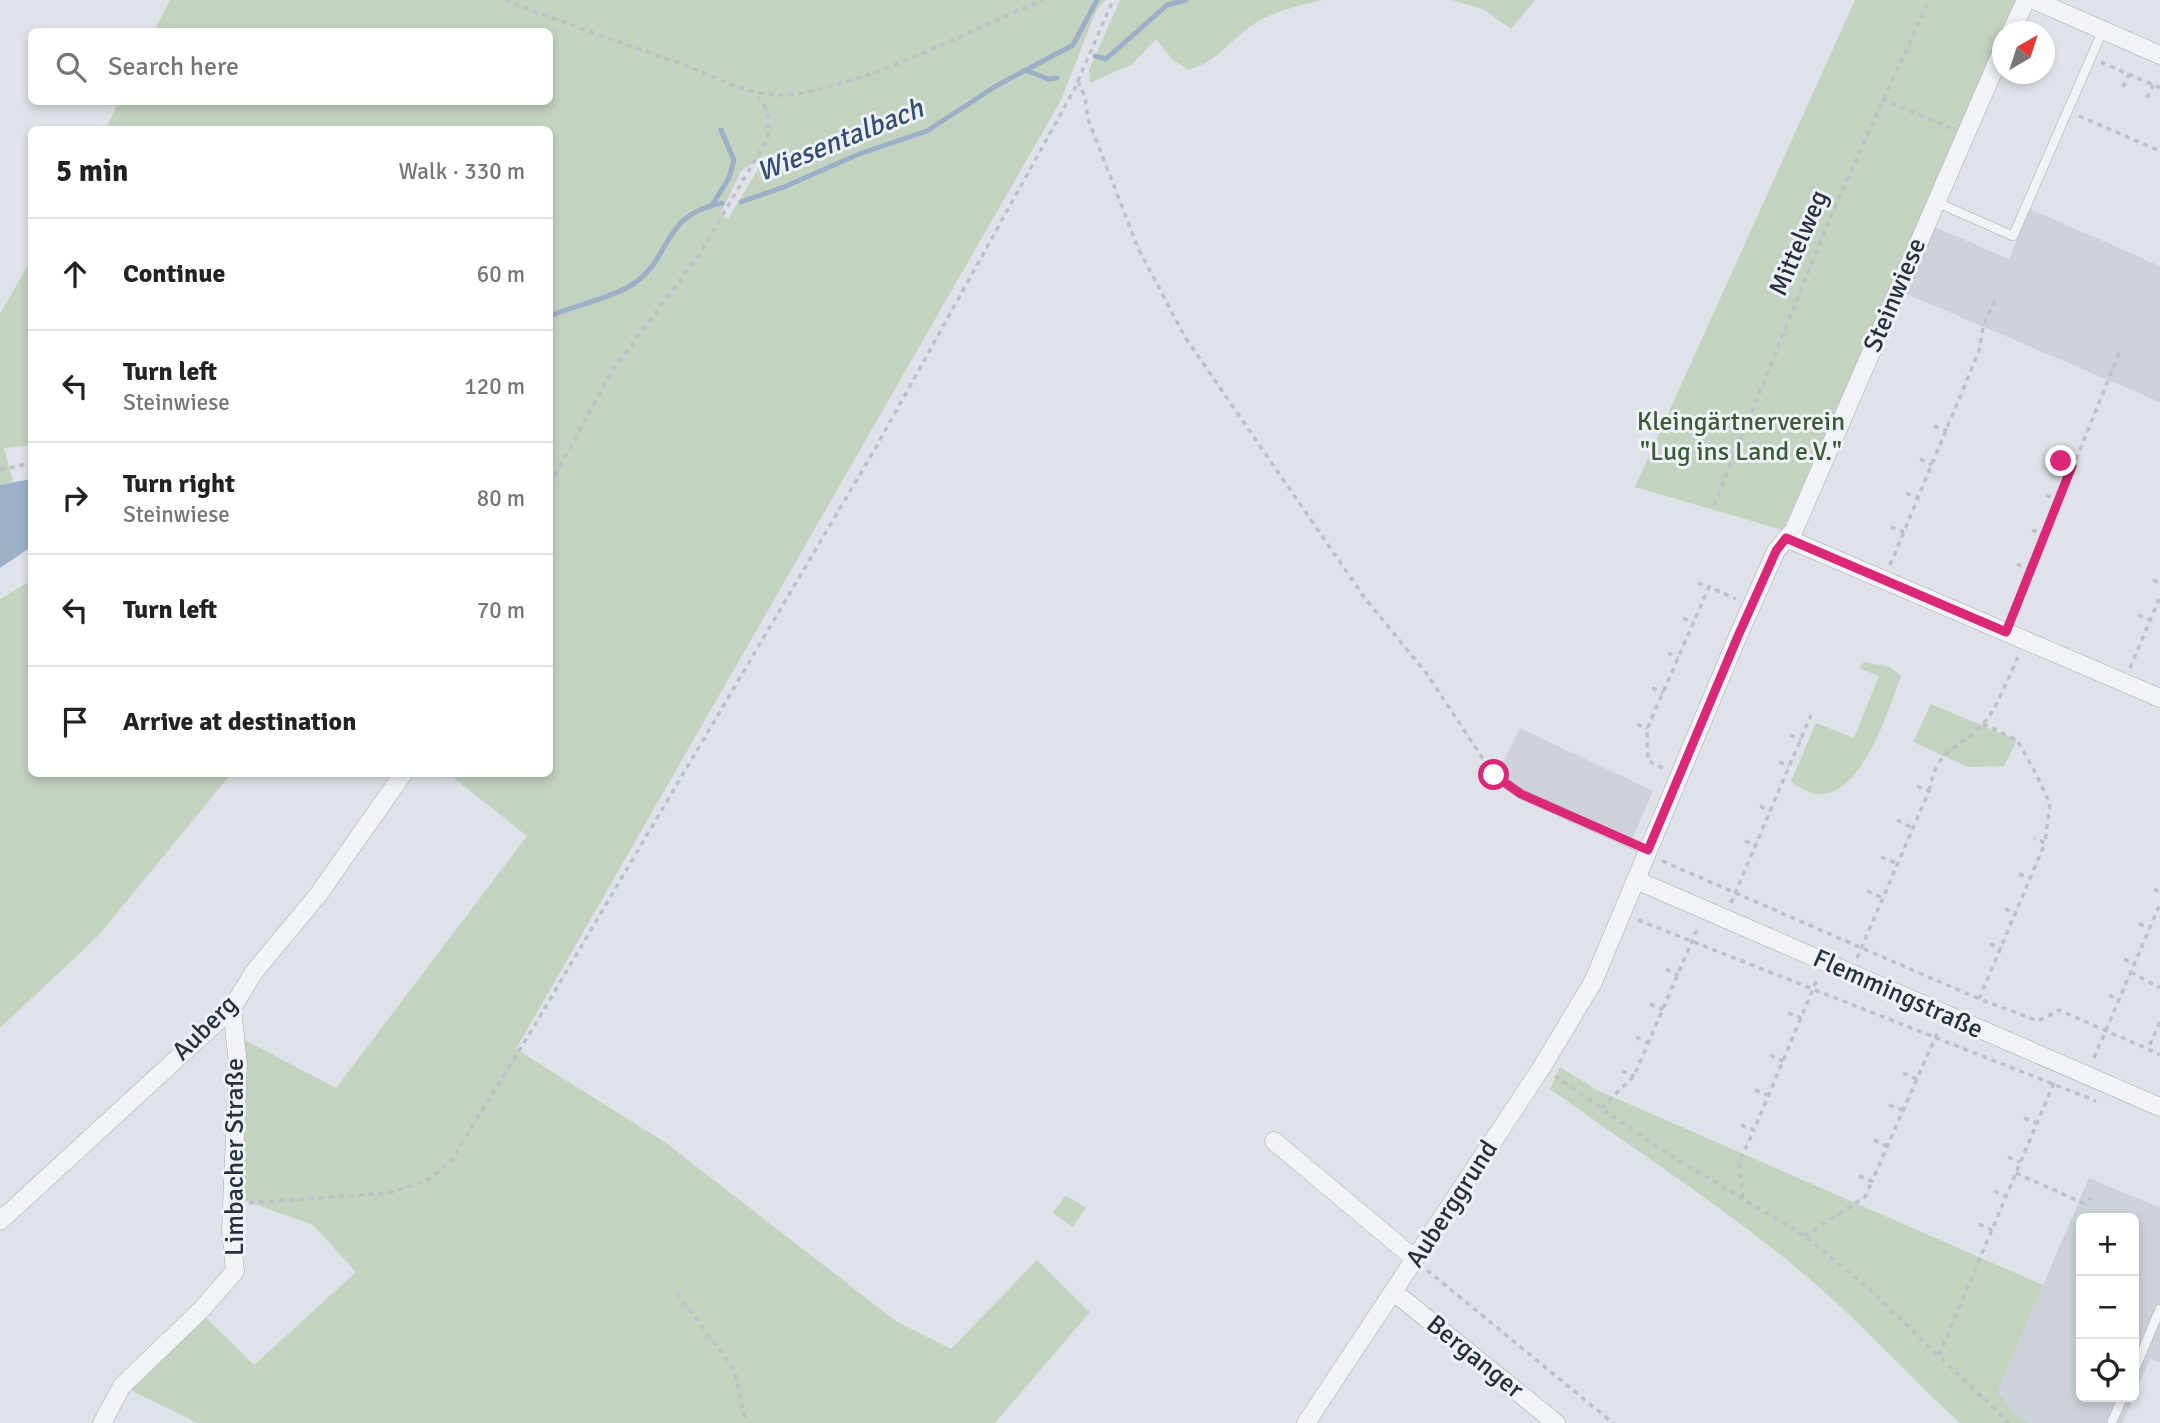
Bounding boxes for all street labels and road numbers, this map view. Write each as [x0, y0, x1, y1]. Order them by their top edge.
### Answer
street label: Mittelweg [1762, 185, 1836, 301]
street label: Steinwiese [1857, 233, 1933, 357]
street label: Flemmingstraße [1808, 942, 1988, 1046]
street label: Auberg [166, 989, 244, 1067]
street label: Limbacher Straße [219, 1058, 251, 1256]
street label: Auberggrund [1399, 1134, 1505, 1274]
street label: Berganger [1420, 1308, 1530, 1406]

